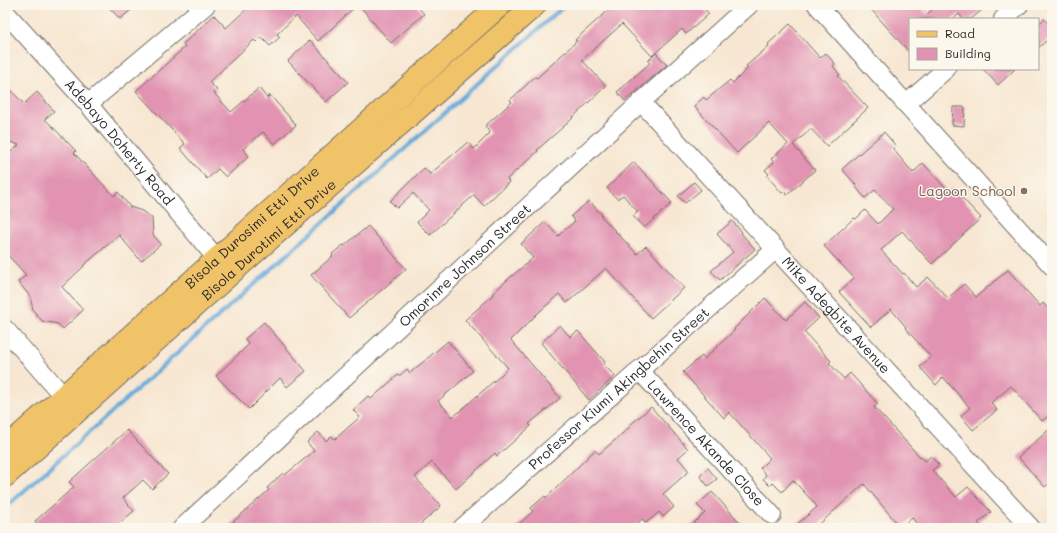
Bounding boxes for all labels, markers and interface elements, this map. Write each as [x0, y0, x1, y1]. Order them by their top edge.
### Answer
legend [909, 18, 1039, 70]
text: Road [945, 25, 975, 41]
text: Building [945, 45, 991, 61]
street label: Adebayo Doherty Road [61, 75, 178, 209]
street label: Bisola Durosimi Etti Drive [180, 162, 323, 292]
street label: Bisola Durotimi Etti Drive [197, 175, 340, 304]
place label: Lagoon School [919, 181, 1016, 200]
marker: Lagoon School [1019, 186, 1029, 196]
street label: Omorinre Johnson Street [395, 199, 535, 331]
street label: Mike Adegbite Avenue [778, 252, 895, 377]
street label: Professor Kiumi Akingbehin Street [524, 303, 713, 474]
street label: Lawrence Akande Close [644, 375, 769, 510]

